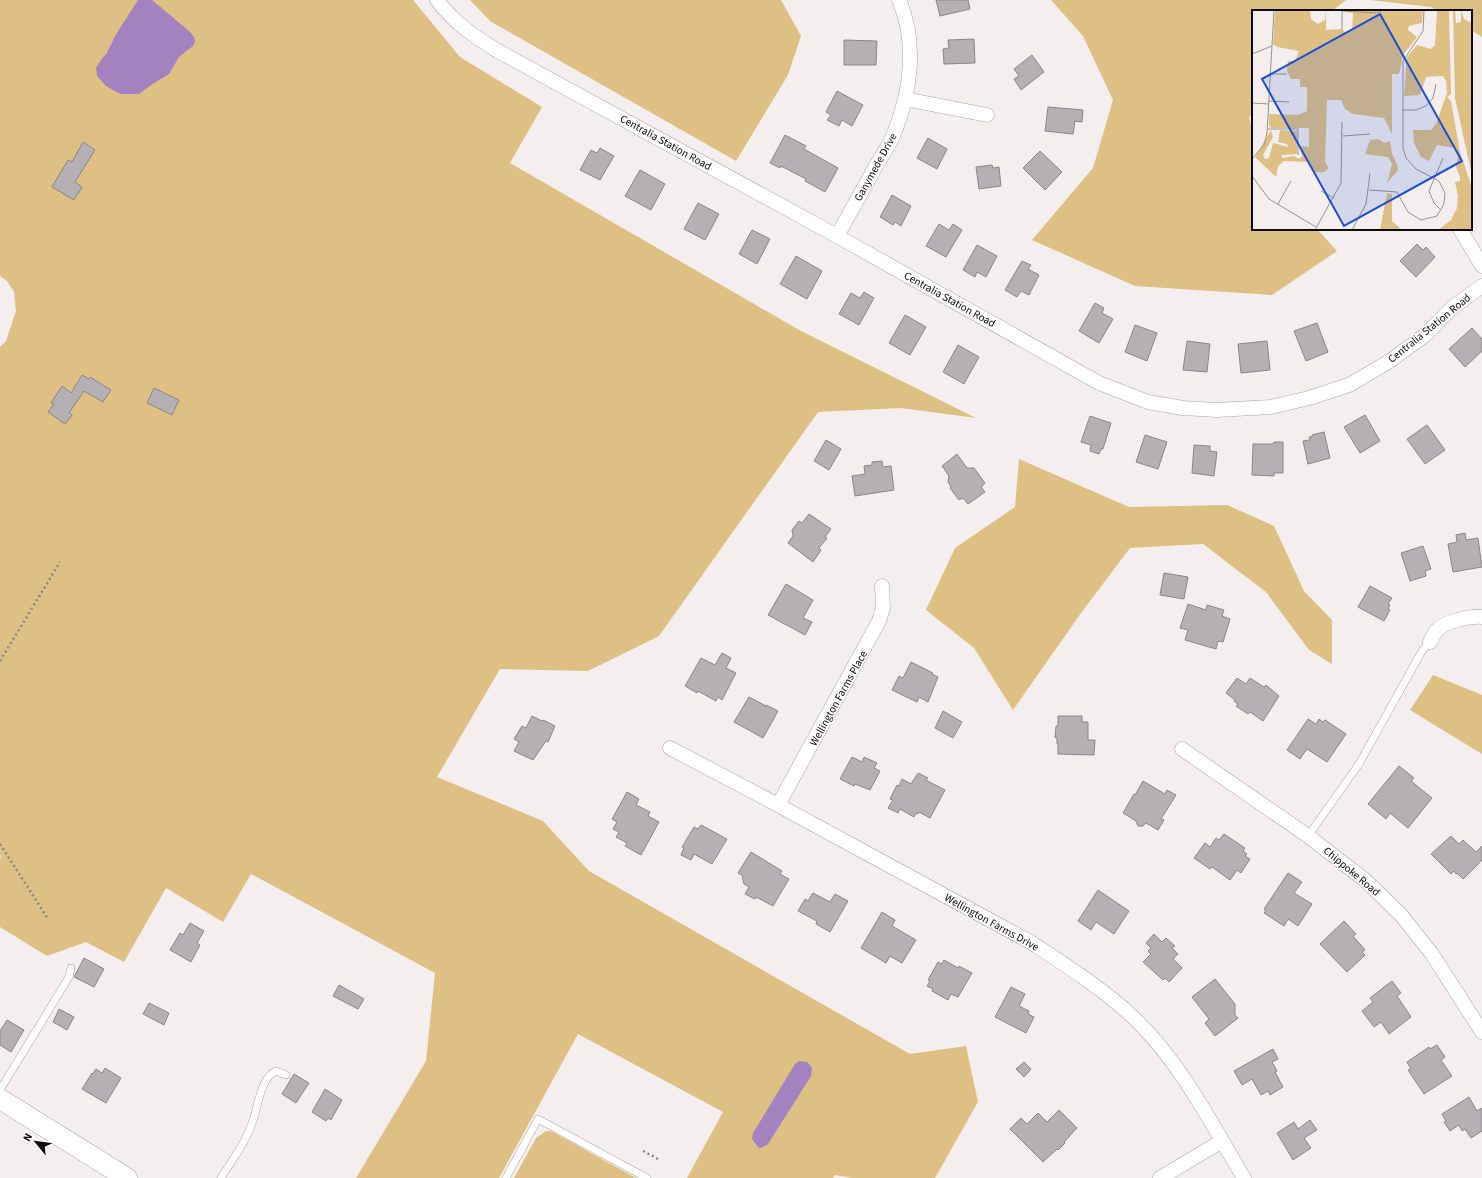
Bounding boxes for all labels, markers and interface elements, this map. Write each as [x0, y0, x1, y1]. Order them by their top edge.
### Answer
inset map [1252, 10, 1472, 230]
street label: Centralia Station Road [617, 111, 714, 174]
street label: Ganymede Drive [851, 130, 901, 204]
street label: Centralia Station Road [901, 268, 998, 331]
street label: Centralia Station Road [1385, 290, 1474, 366]
street label: Wellington Farms Place [806, 647, 871, 749]
street label: Chippoke Road [1320, 843, 1383, 900]
street label: Wellington Farms Drive [942, 890, 1042, 955]
north arrow [16, 1122, 56, 1162]
text: N [19, 1131, 36, 1144]

